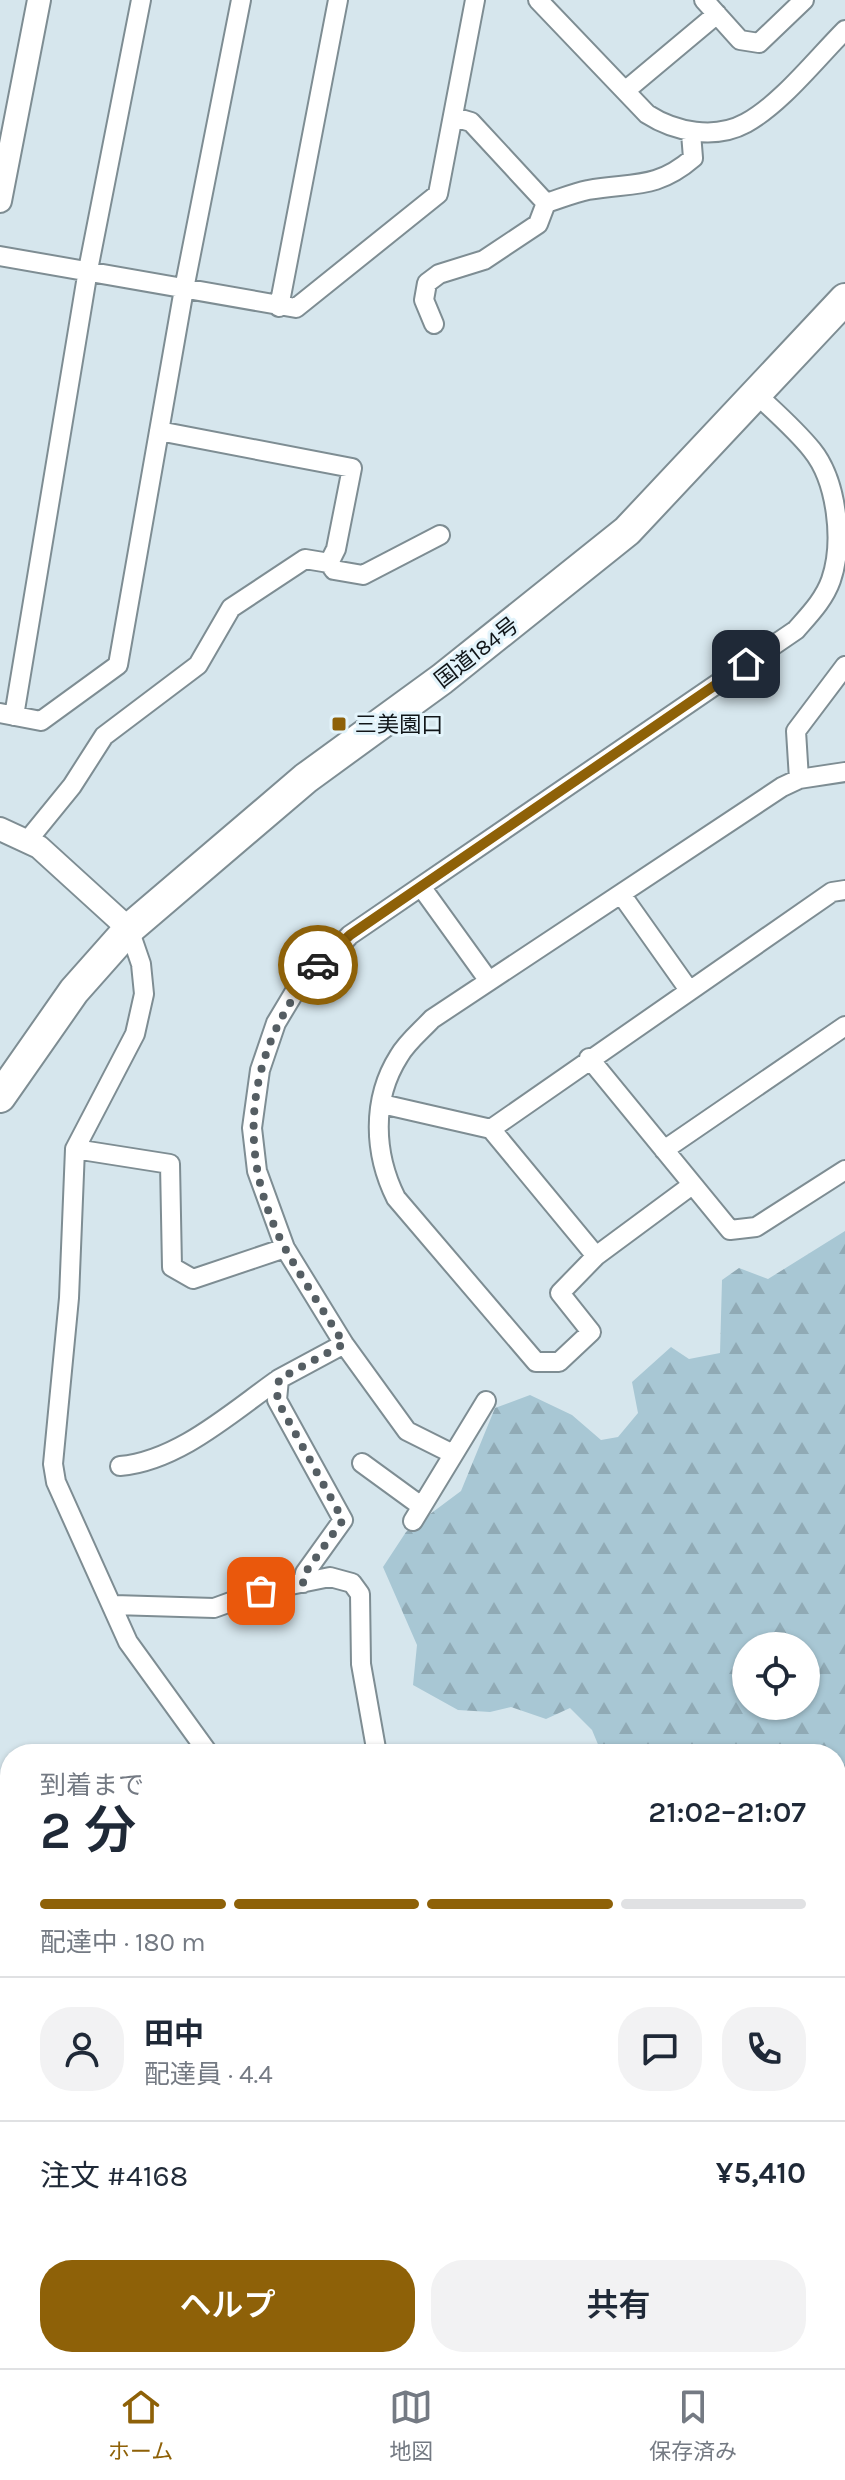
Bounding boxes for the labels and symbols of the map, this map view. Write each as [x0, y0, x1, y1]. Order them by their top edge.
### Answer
street label: 国道184号 [430, 612, 524, 694]
pin [712, 630, 780, 698]
place label: 三美園口 [355, 712, 443, 738]
marker: 三美園口 [330, 715, 348, 733]
courier [278, 925, 358, 1005]
pin [227, 1557, 295, 1625]

